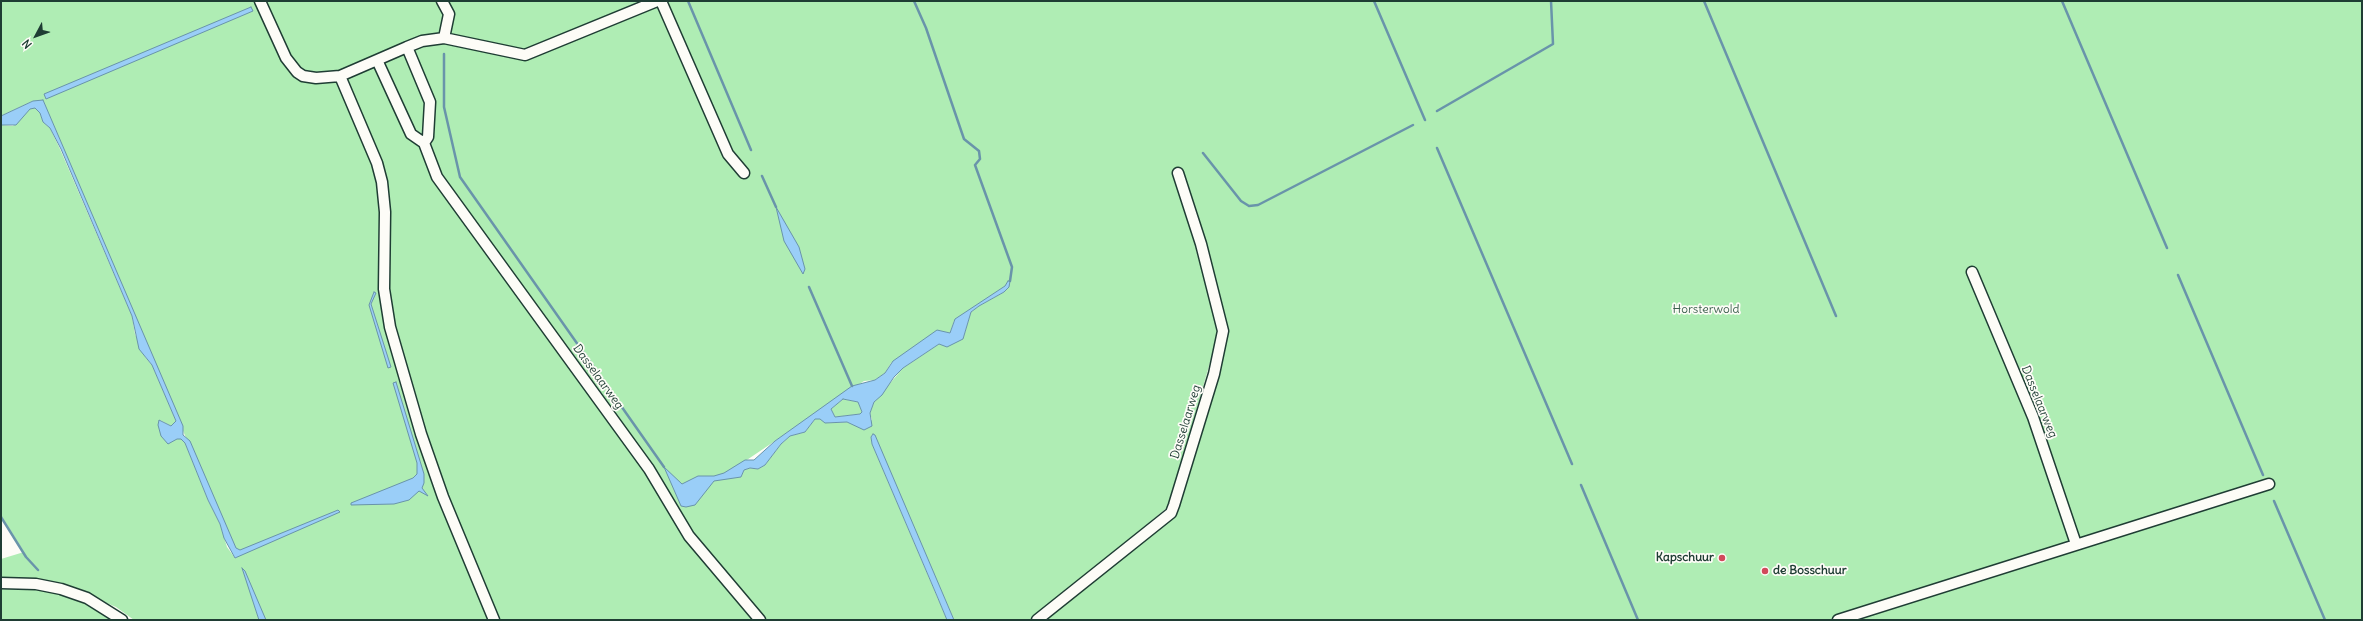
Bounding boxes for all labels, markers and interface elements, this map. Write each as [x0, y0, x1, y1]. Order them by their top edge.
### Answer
north arrow [16, 16, 56, 56]
text: N [19, 36, 35, 51]
park label: Horsterwold [1673, 303, 1739, 317]
street label: Dasselaarweg [570, 342, 626, 412]
street label: Dasselaarweg [2018, 364, 2060, 440]
street label: Dasselaarweg [1168, 383, 1204, 461]
place label: Kapschuur [1656, 551, 1714, 565]
marker: Kapschuur [1717, 553, 1727, 563]
place label: de Bosschuur [1773, 564, 1847, 578]
marker: de Bosschuur [1760, 566, 1770, 576]

